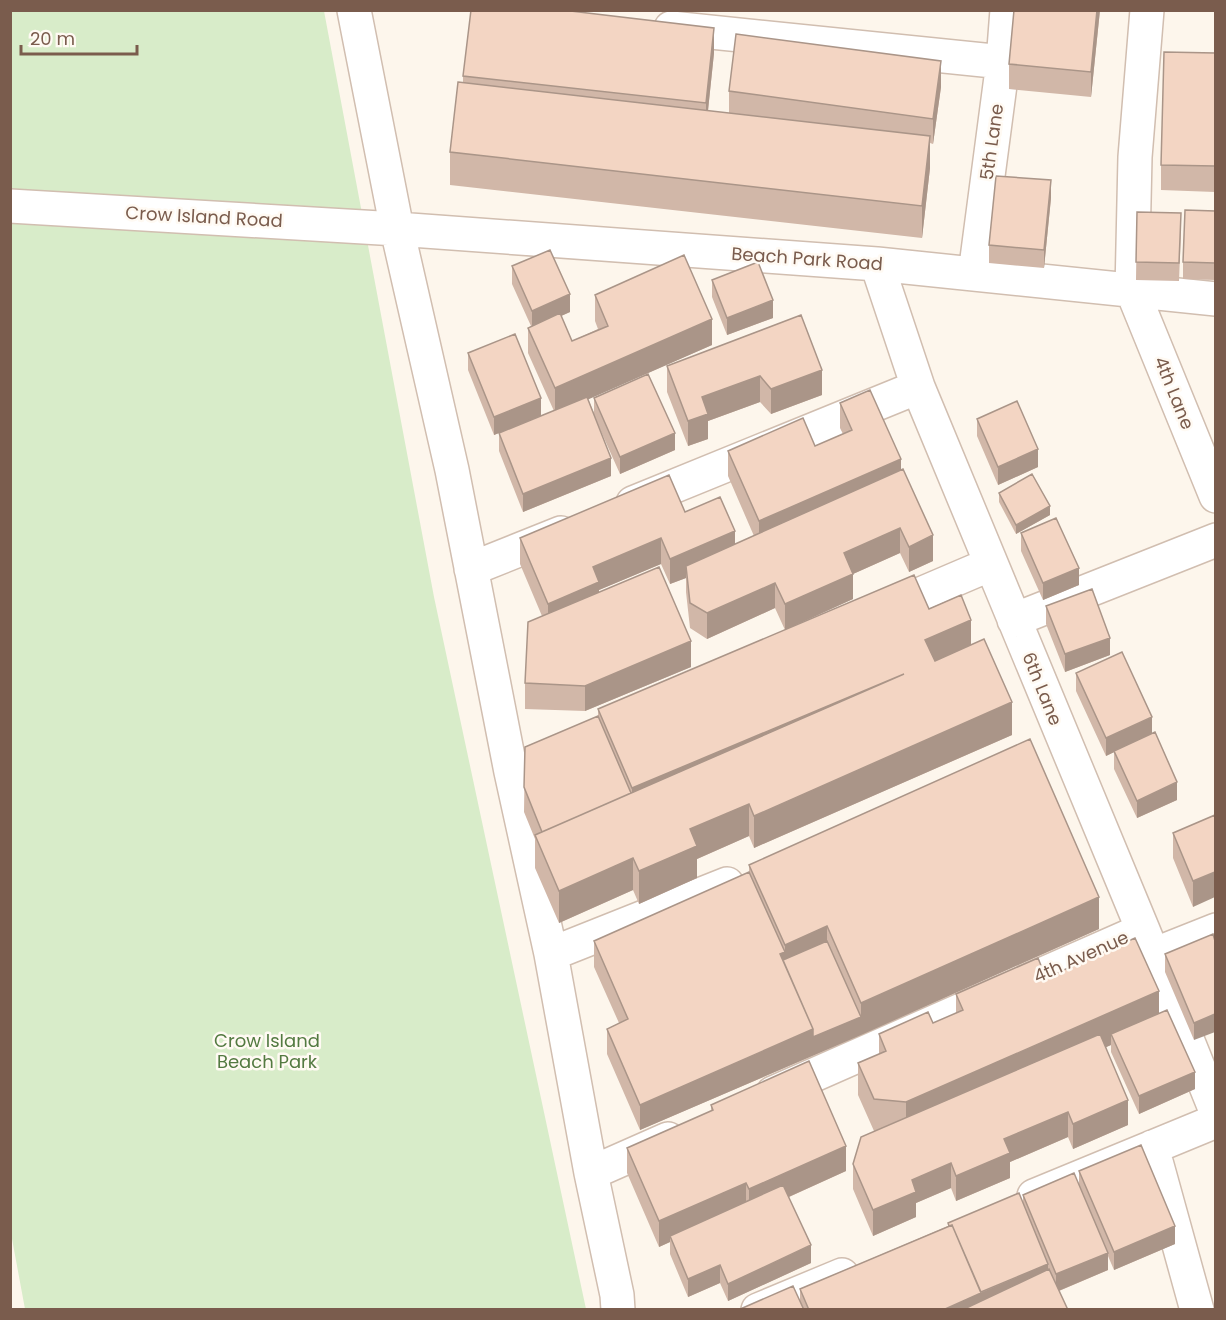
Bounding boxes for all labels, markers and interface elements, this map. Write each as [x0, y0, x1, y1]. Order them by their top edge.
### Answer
scale bar [21, 18, 136, 56]
text: 20 m [30, 26, 75, 51]
street label: 5th Lane [974, 102, 1009, 182]
street label: Crow Island Road [125, 200, 283, 233]
street label: Beach Park Road [730, 241, 884, 276]
street label: 4th Lane [1148, 353, 1200, 433]
street label: 6th Lane [1016, 648, 1068, 729]
street label: 4th Avenue [1029, 924, 1132, 989]
park label: Crow Island Beach Park [214, 1028, 320, 1074]

